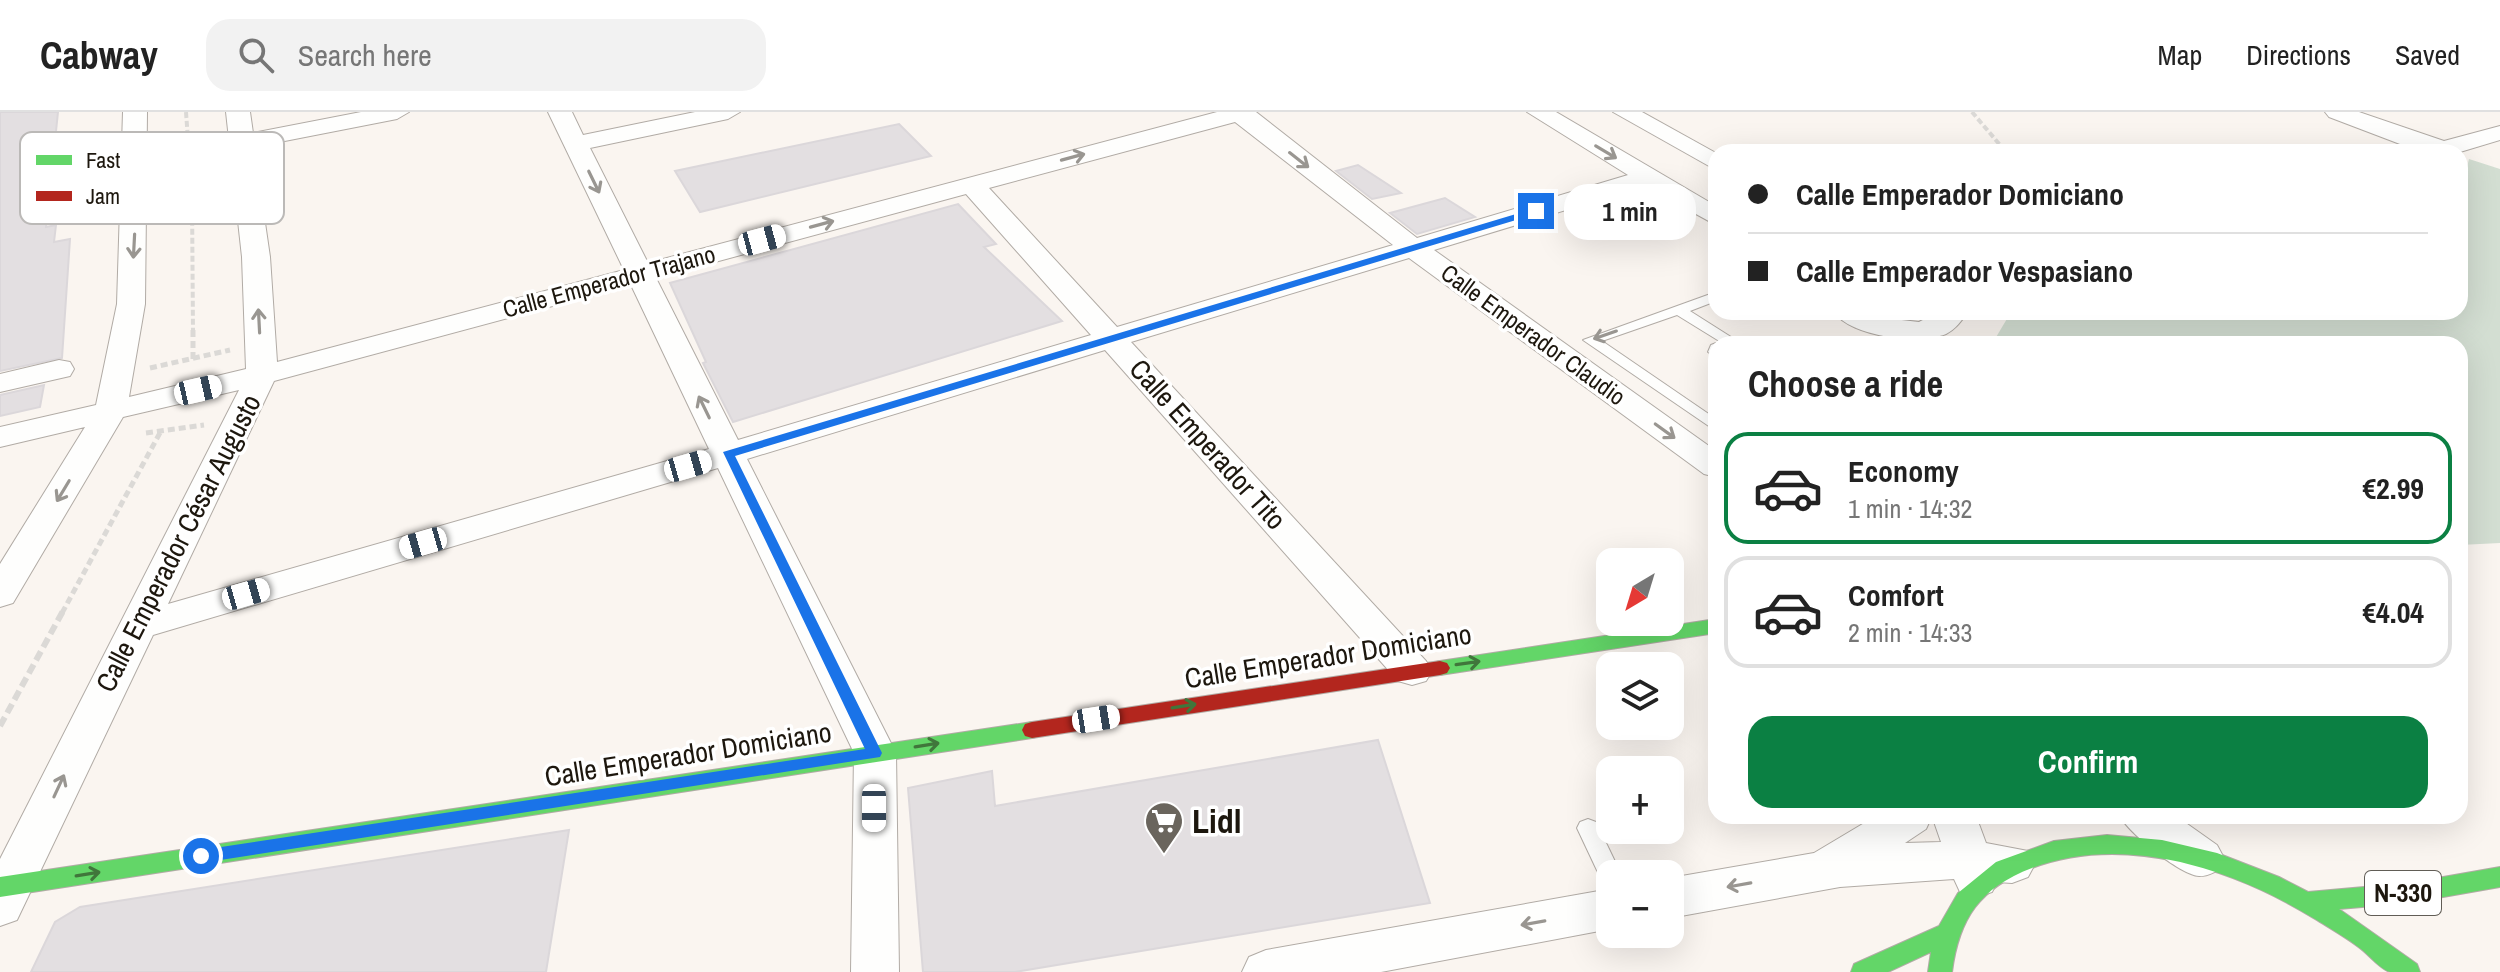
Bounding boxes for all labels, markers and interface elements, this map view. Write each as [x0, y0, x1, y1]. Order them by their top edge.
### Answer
search box [206, 19, 766, 91]
text: Cabway [40, 30, 158, 81]
icon: search [234, 33, 278, 77]
text: Search here [298, 35, 432, 75]
text: Map [2158, 36, 2202, 74]
text: Directions [2246, 36, 2351, 74]
text: Saved [2395, 36, 2460, 74]
legend [20, 132, 284, 224]
one-way arrow [1594, 144, 1617, 160]
text: Fast [86, 145, 120, 175]
one-way arrow [1059, 149, 1085, 164]
one-way arrow [1288, 151, 1309, 168]
one-way arrow [587, 170, 602, 194]
text: Calle Emperador Domiciano [1796, 174, 2124, 214]
text: Jam [86, 181, 120, 211]
callout: 1 min [1564, 183, 1696, 239]
route end [1518, 193, 1554, 229]
text: 1 min [1602, 194, 1658, 229]
one-way arrow [808, 216, 834, 231]
car [736, 222, 788, 258]
one-way arrow [126, 232, 141, 259]
street label: Calle Emperador Trajano [499, 237, 719, 325]
text: Calle Emperador Vespasiano [1796, 251, 2133, 291]
street label: Calle Emperador Claudio [1435, 256, 1632, 412]
one-way arrow [251, 308, 266, 335]
one-way arrow [1592, 329, 1617, 344]
street label: Calle Emperador Tito [1121, 351, 1295, 537]
text: Choose a ride [1748, 360, 1943, 408]
car [172, 373, 224, 407]
street label: Calle Emperador César Augusto [86, 388, 270, 698]
one-way arrow [696, 395, 711, 419]
one-way arrow [1654, 423, 1676, 439]
car [662, 448, 714, 484]
text: Economy [1848, 451, 1959, 491]
icon: car [1752, 452, 1824, 524]
text: €2.99 [2362, 468, 2424, 508]
one-way arrow [54, 479, 70, 502]
text: 1 min · 14:32 [1848, 491, 1972, 526]
car [397, 525, 449, 561]
north arrow [1596, 548, 1684, 636]
map controls [1596, 548, 1684, 948]
text: Comfort [1848, 575, 1944, 615]
car [220, 576, 272, 612]
icon: car [1752, 576, 1824, 648]
text: €4.04 [2362, 592, 2424, 632]
street label: Calle Emperador Domiciano [1182, 615, 1474, 697]
text: 2 min · 14:33 [1848, 615, 1972, 650]
button: layers [1596, 652, 1684, 740]
one-way arrow [1455, 655, 1480, 670]
one-way arrow [1170, 698, 1196, 713]
car [1070, 703, 1122, 735]
street label: Calle Emperador Domiciano [542, 713, 834, 795]
button: Confirm [1748, 716, 2428, 808]
one-way arrow [913, 737, 939, 752]
button: + [1596, 756, 1684, 844]
one-way arrow [52, 774, 67, 798]
car [862, 784, 886, 832]
place label: Lidl [1192, 798, 1242, 844]
supermarket icon: Lidl [1143, 800, 1185, 855]
route start [183, 838, 219, 874]
button: − [1596, 860, 1684, 948]
one-way arrow [75, 866, 101, 881]
road number: N-330 [2365, 871, 2441, 915]
one-way arrow [1727, 879, 1752, 894]
one-way arrow [1521, 916, 1547, 931]

